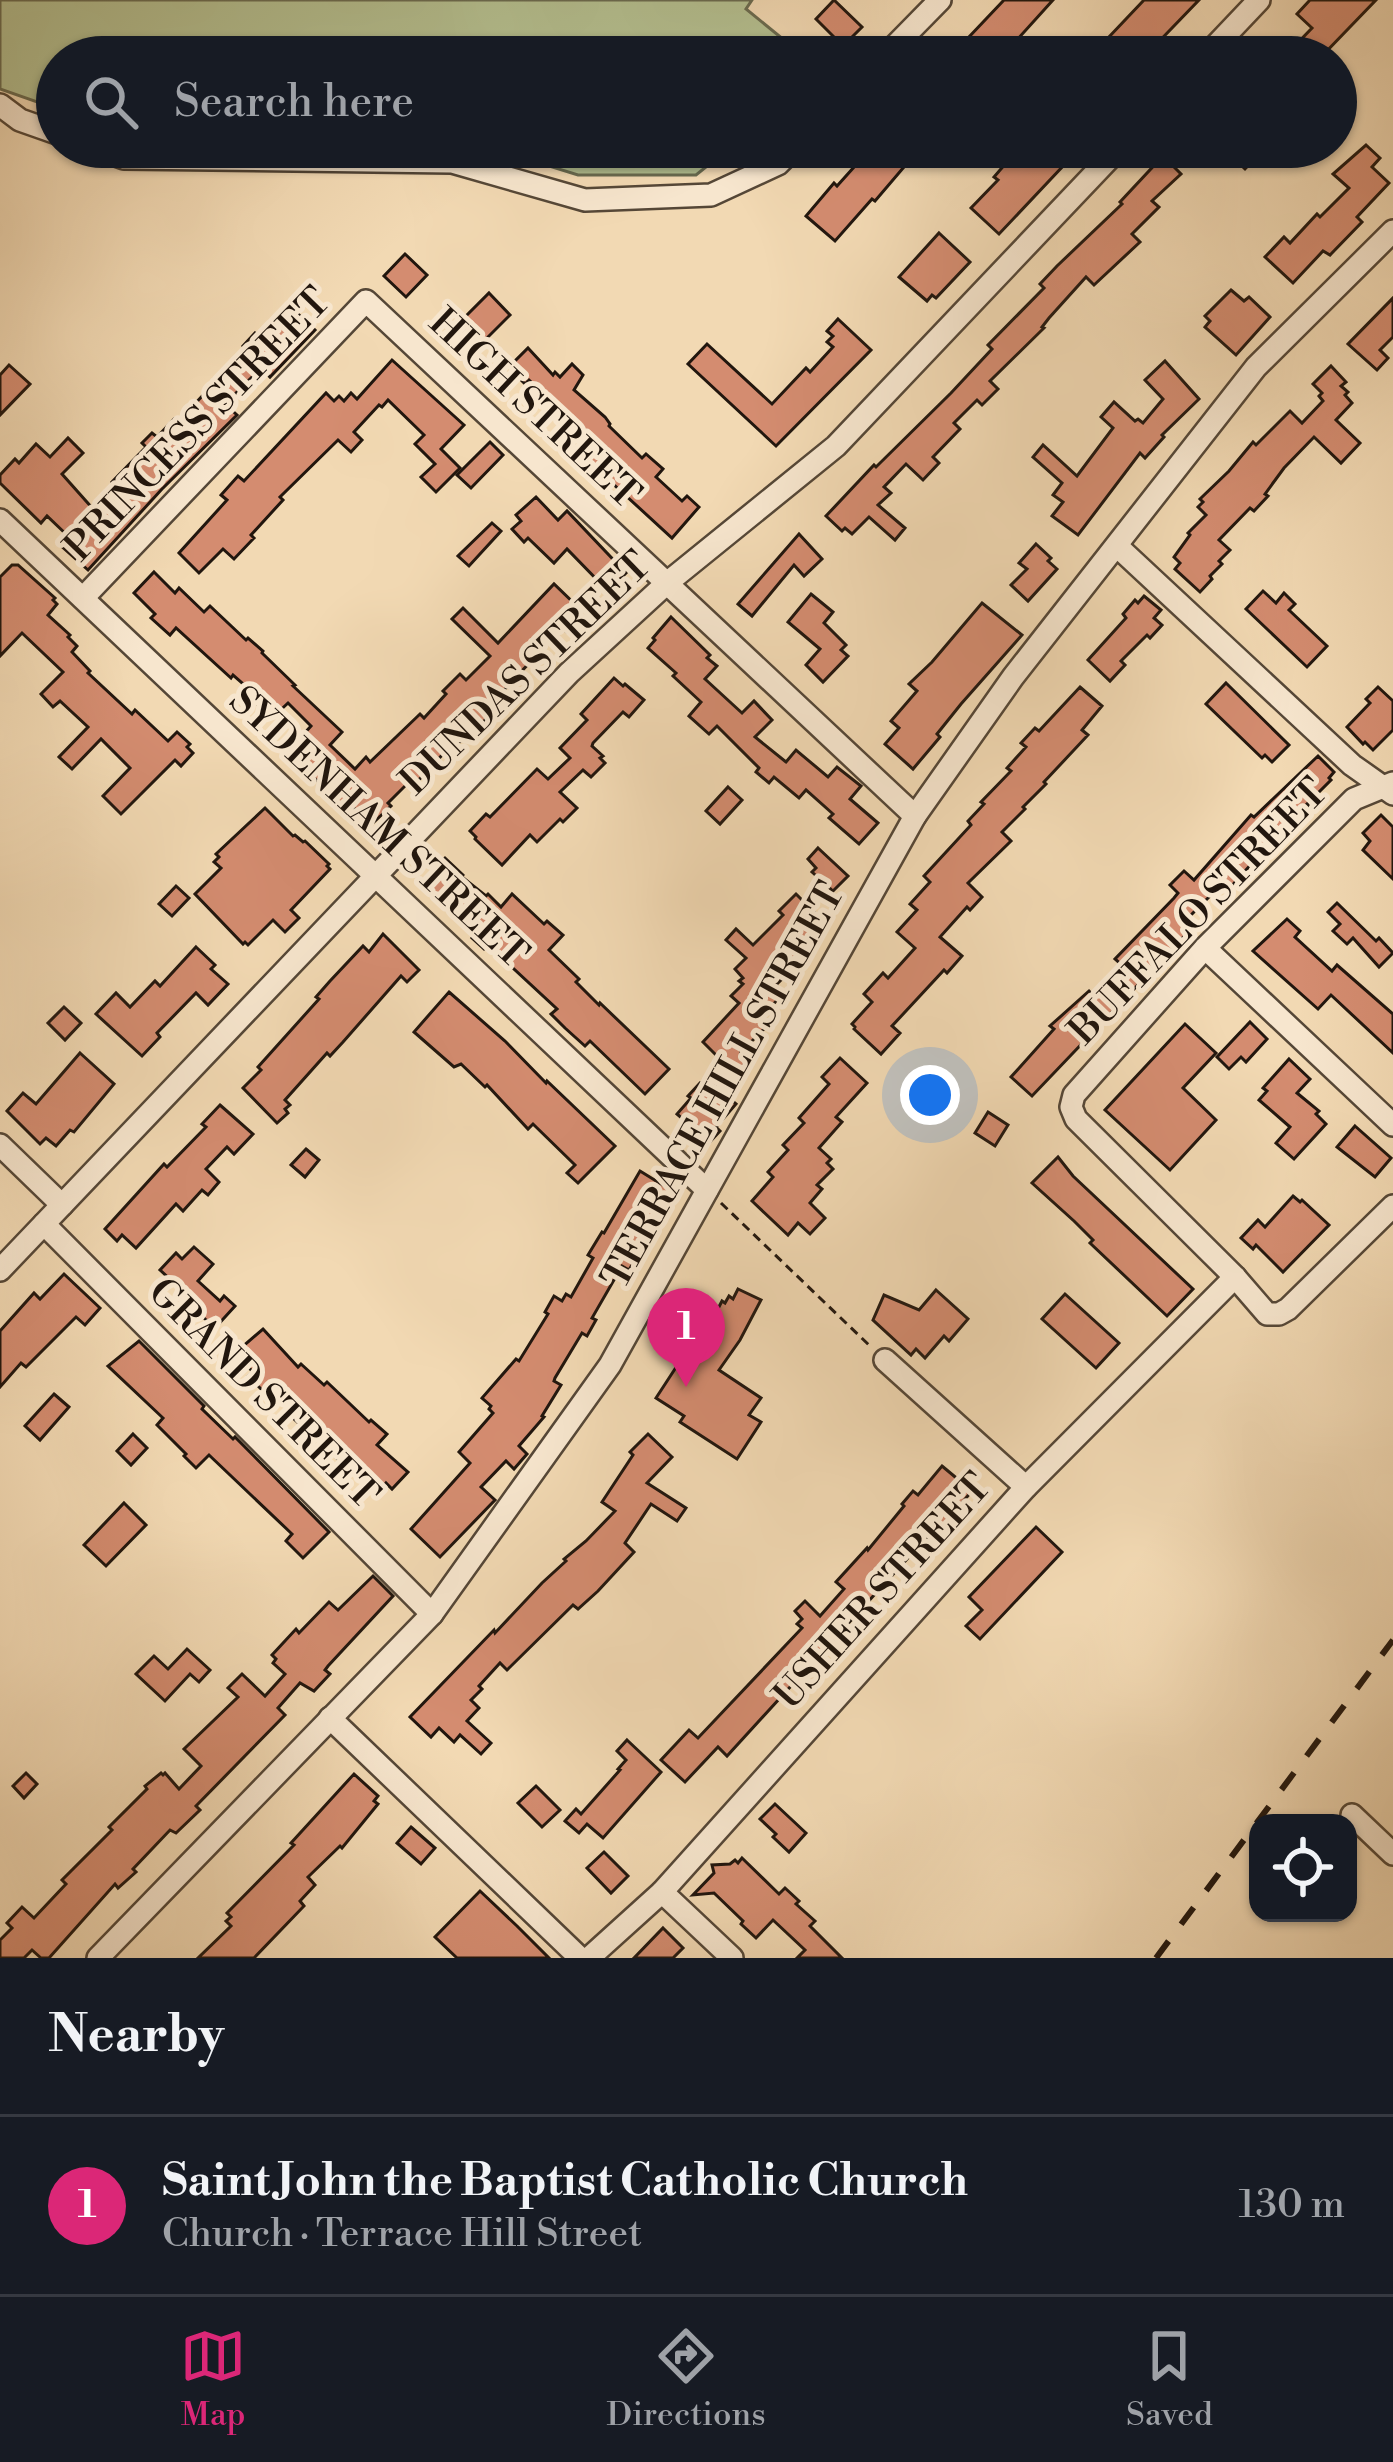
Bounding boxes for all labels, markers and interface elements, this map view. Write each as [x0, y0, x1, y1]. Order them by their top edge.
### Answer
search box [36, 36, 1357, 168]
icon: search [78, 69, 144, 135]
text: Search here [174, 74, 414, 131]
street label: PRINCESS STREET [55, 278, 341, 572]
street label: HIGH STREET [418, 299, 650, 519]
street label: DUNDAS STREET [390, 542, 662, 806]
street label: SYDENHAM STREET [218, 677, 538, 979]
street label: BUFFALO STREET [1059, 769, 1339, 1056]
street label: TERRACE HILL STREET [592, 874, 856, 1298]
your location [900, 1065, 960, 1125]
street label: GRAND STREET [137, 1268, 389, 1520]
pin: 1 [647, 1288, 725, 1387]
street label: USHER STREET [764, 1464, 1002, 1720]
map controls [1249, 1814, 1357, 1922]
button: locate [1249, 1814, 1357, 1922]
text: Nearby [48, 2004, 224, 2068]
text: Saint John the Baptist Catholic Church [162, 2153, 968, 2210]
text: 1 [78, 2181, 96, 2230]
text: 130 m [1239, 2181, 1345, 2230]
text: Church · Terrace Hill Street [162, 2210, 642, 2259]
tab: Map [180, 2323, 246, 2436]
tab: Directions [607, 2323, 766, 2436]
tab: Saved [1126, 2323, 1213, 2436]

